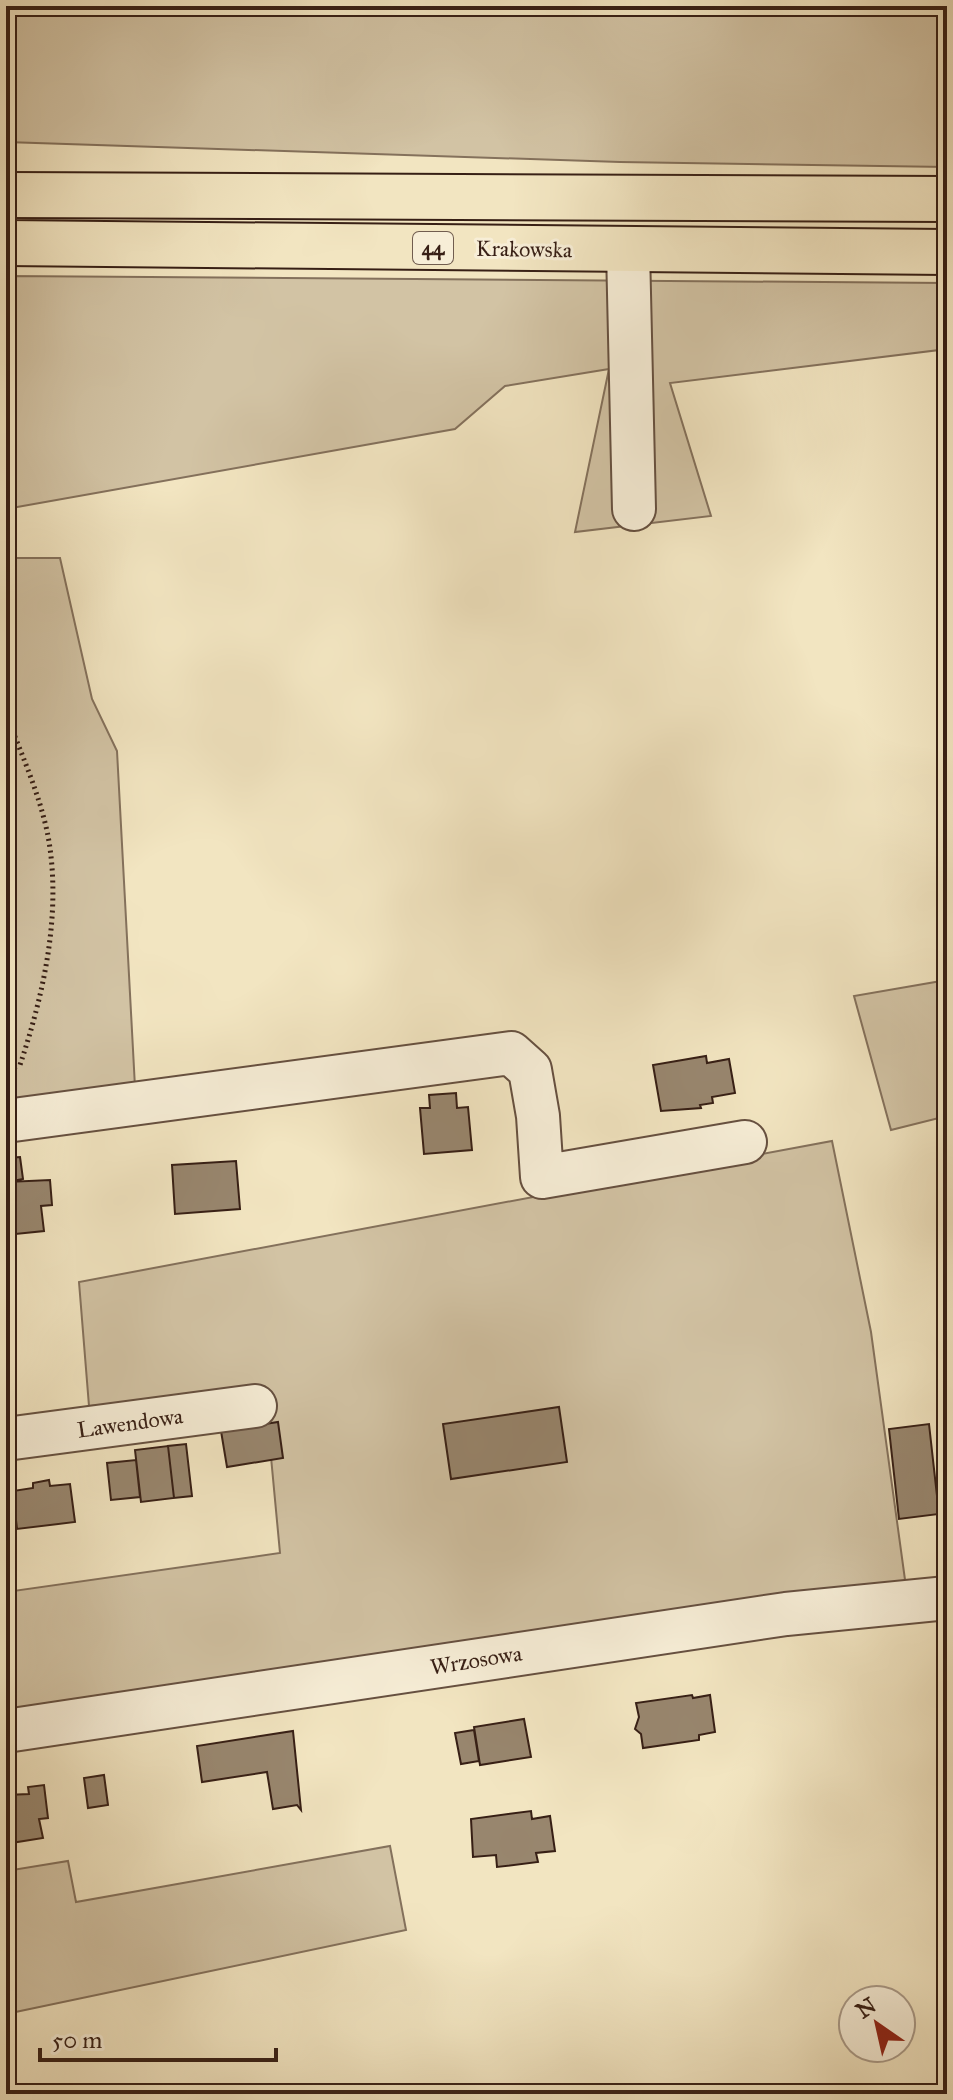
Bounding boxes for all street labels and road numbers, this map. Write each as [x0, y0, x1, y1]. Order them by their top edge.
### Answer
road number: 44 [413, 232, 453, 264]
street label: Krakowska [476, 235, 573, 263]
street label: Lawendowa [75, 1402, 185, 1444]
street label: Wrzosowa [428, 1639, 524, 1681]

